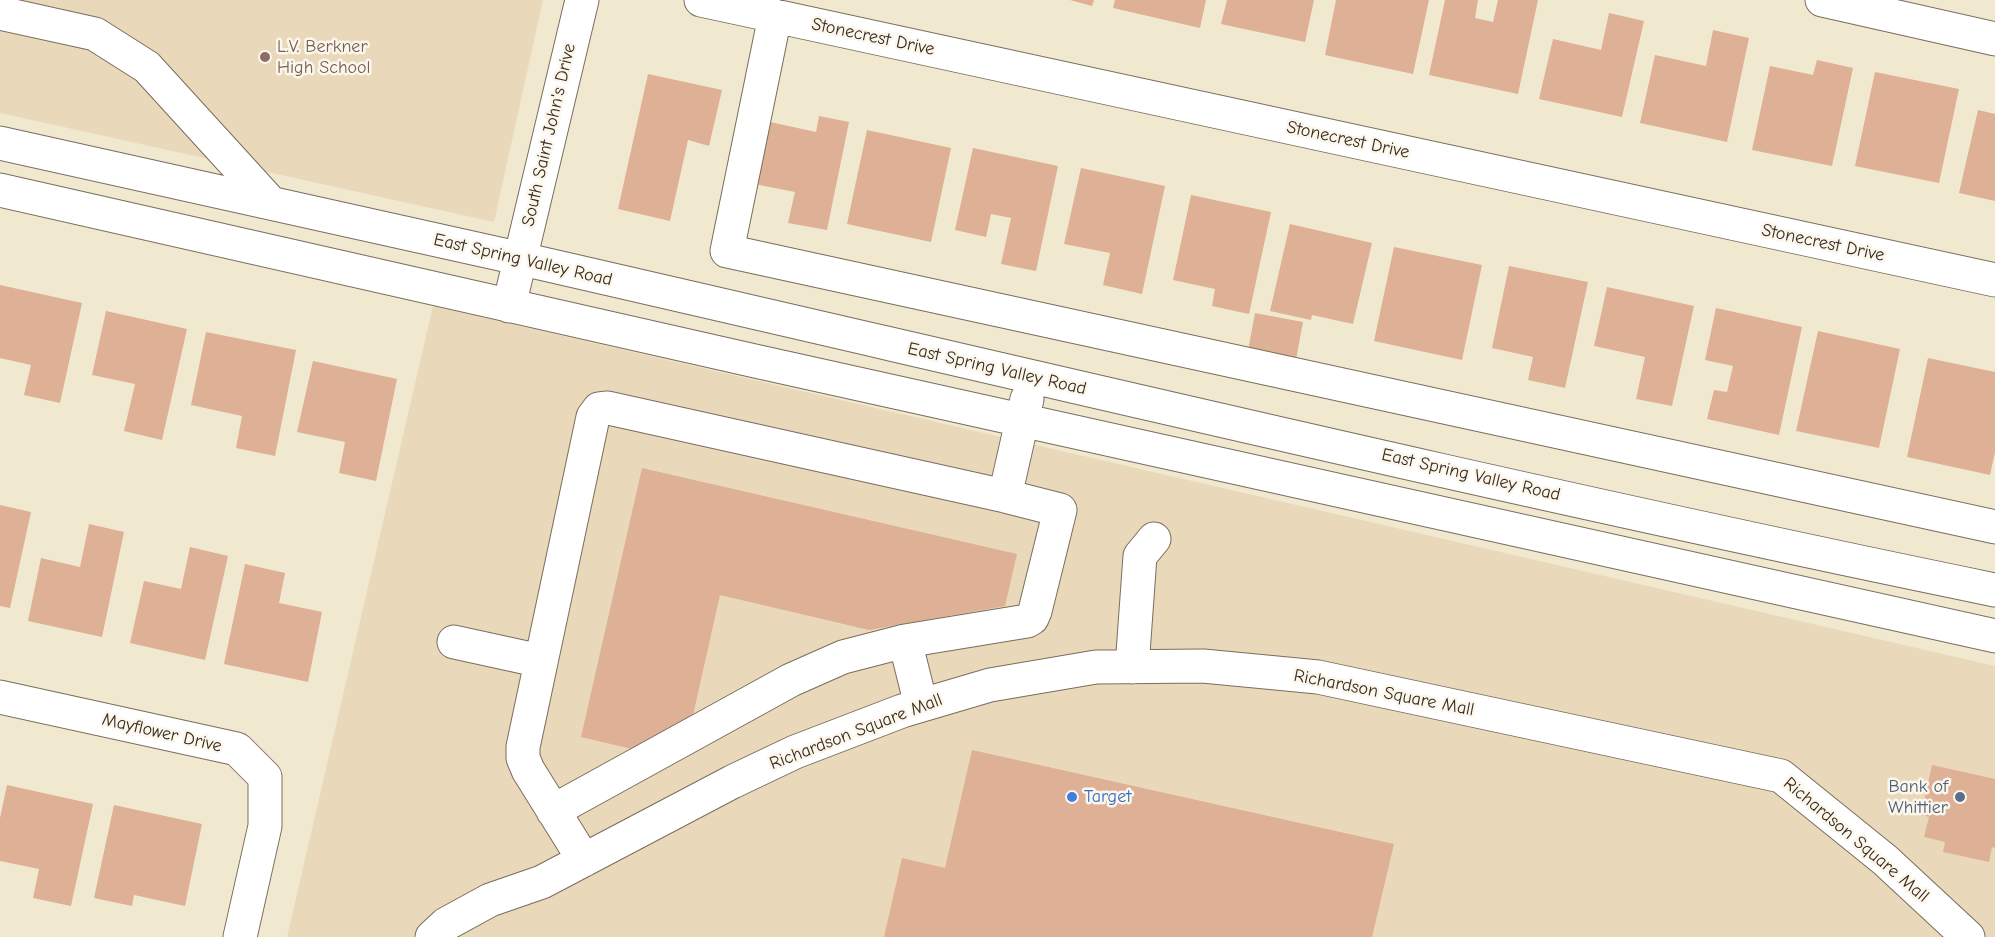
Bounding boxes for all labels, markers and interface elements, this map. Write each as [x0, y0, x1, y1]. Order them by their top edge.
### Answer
street label: Stonecrest Drive [810, 13, 936, 61]
place label: L.V. Berkner High School [277, 36, 371, 78]
street label: South Saint John's Drive [517, 41, 581, 229]
marker: L.V. Berkner High School [258, 50, 272, 64]
street label: Stonecrest Drive [1285, 116, 1411, 164]
street label: Stonecrest Drive [1760, 219, 1886, 267]
street label: East Spring Valley Road [432, 229, 614, 291]
street label: East Spring Valley Road [906, 338, 1088, 400]
street label: East Spring Valley Road [1380, 444, 1562, 506]
street label: Richardson Square Mall [1292, 665, 1476, 721]
street label: Richardson Square Mall [767, 689, 945, 775]
street label: Mayflower Drive [100, 709, 224, 757]
street label: Richardson Square Mall [1779, 773, 1933, 907]
place label: Bank of Whittier [1888, 776, 1948, 818]
place label: Target [1084, 786, 1131, 808]
marker: Target [1065, 790, 1079, 804]
marker: Bank of Whittier [1953, 790, 1967, 804]

